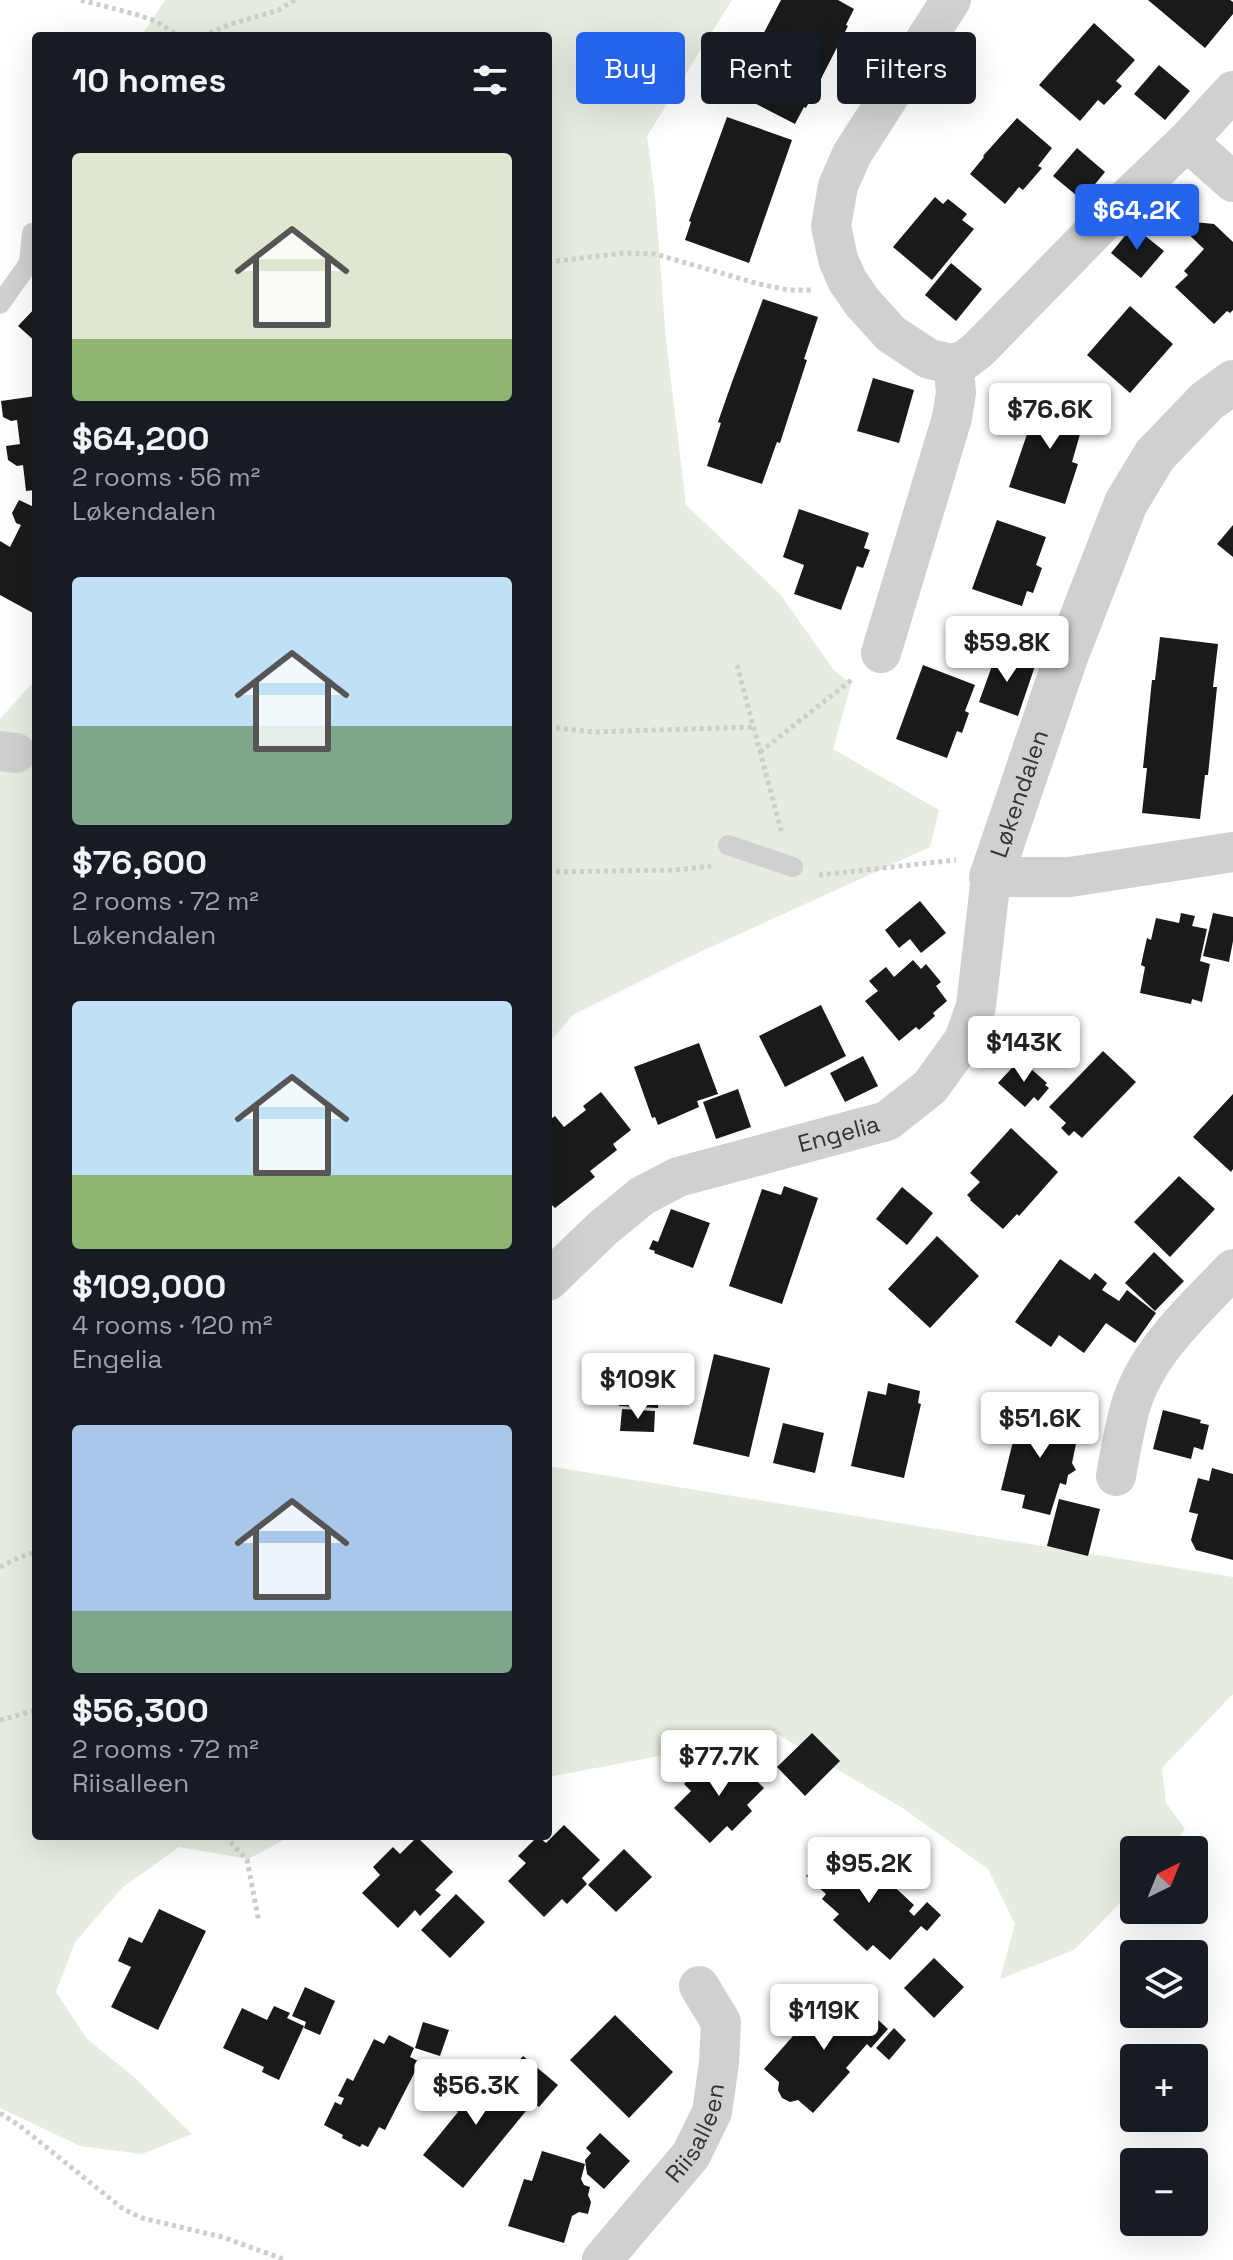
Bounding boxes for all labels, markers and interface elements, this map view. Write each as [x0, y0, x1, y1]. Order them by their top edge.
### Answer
chip: Buy [576, 32, 685, 104]
chip: Rent [701, 32, 821, 104]
chip: Filters [837, 32, 976, 104]
icon: filters [468, 58, 512, 102]
text: 10 homes [72, 59, 226, 102]
pin: $64.2K [1072, 184, 1202, 252]
text: $64.2K [1093, 193, 1181, 227]
icon: home [220, 205, 364, 349]
pin: $76.6K [985, 383, 1115, 451]
text: $76.6K [1007, 392, 1093, 426]
text: $64,200 [72, 417, 210, 460]
text: 2 rooms · 56 m² [72, 460, 260, 494]
text: Løkendalen [72, 494, 216, 528]
pin: $59.8K [942, 616, 1072, 684]
text: $59.8K [964, 625, 1050, 659]
icon: home [220, 629, 364, 773]
street label: Løkendalen [983, 726, 1055, 862]
text: $76,600 [72, 841, 207, 884]
text: 2 rooms · 72 m² [72, 884, 259, 918]
text: Løkendalen [72, 918, 216, 952]
pin: $143K [968, 1016, 1080, 1084]
text: $143K [986, 1025, 1062, 1059]
icon: home [220, 1053, 364, 1197]
street label: Engelia [794, 1108, 883, 1159]
text: $109,000 [72, 1265, 226, 1308]
text: 4 rooms · 120 m² [72, 1308, 272, 1342]
text: Engelia [72, 1342, 162, 1376]
pin: $109K [582, 1353, 694, 1421]
text: $109K [600, 1362, 676, 1396]
pin: $51.6K [975, 1392, 1105, 1460]
text: $51.6K [999, 1401, 1081, 1435]
icon: home [220, 1477, 364, 1621]
text: $56,300 [72, 1689, 209, 1732]
pin: $77.7K [654, 1730, 784, 1798]
text: 2 rooms · 72 m² [72, 1732, 259, 1766]
text: $77.7K [679, 1739, 759, 1773]
text: Riisalleen [72, 1766, 189, 1800]
north arrow [1120, 1836, 1208, 1924]
map controls [1120, 1836, 1208, 2236]
pin: $95.2K [804, 1837, 934, 1905]
text: $95.2K [826, 1846, 912, 1880]
button: layers [1120, 1940, 1208, 2028]
pin: $119K [768, 1984, 880, 2052]
text: $119K [788, 1993, 860, 2027]
button: + [1120, 2044, 1208, 2132]
pin: $56.3K [411, 2059, 541, 2127]
text: $56.3K [432, 2068, 520, 2102]
street label: Riisalleen [658, 2081, 731, 2189]
button: − [1120, 2148, 1208, 2236]

